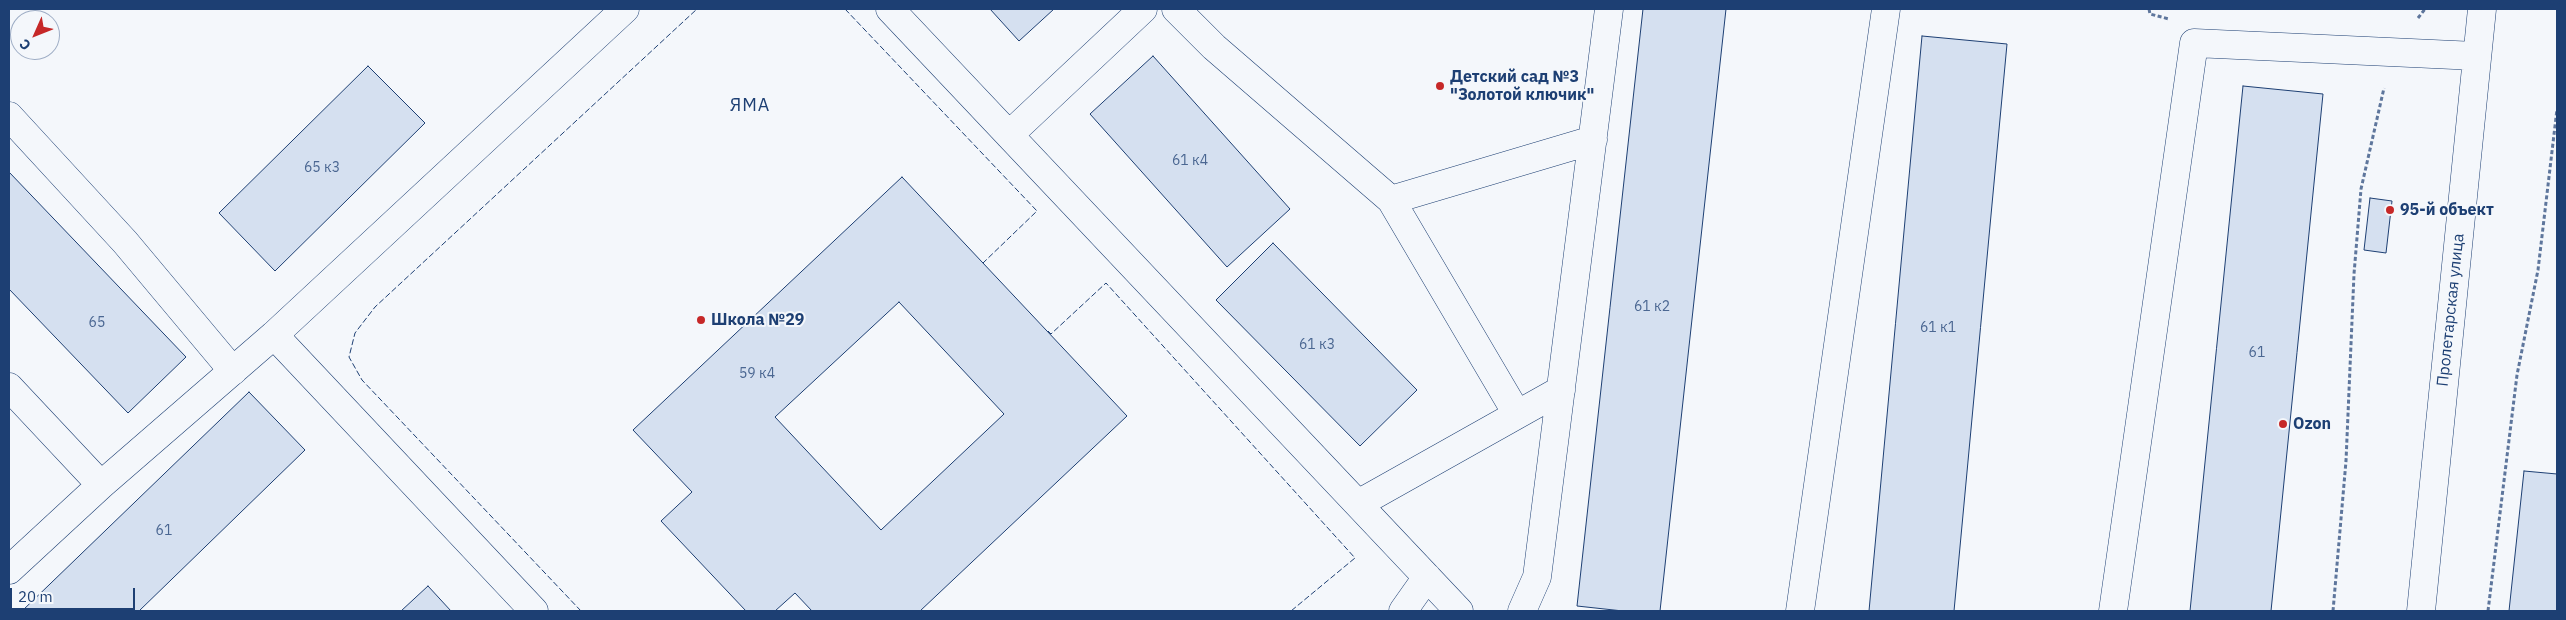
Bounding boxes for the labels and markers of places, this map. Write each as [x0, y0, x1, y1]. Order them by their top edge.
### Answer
place label: Детский сад №3 "Золотой ключик" [1450, 67, 1594, 105]
marker: Детский сад №3 "Золотой ключик" [1434, 80, 1446, 92]
place label: 95-й объект [2400, 200, 2494, 220]
marker: 95-й объект [2384, 204, 2396, 216]
place label: Школа №29 [711, 310, 804, 330]
marker: Школа №29 [695, 314, 707, 326]
place label: Ozon [2293, 414, 2331, 434]
marker: Ozon [2277, 418, 2289, 430]

